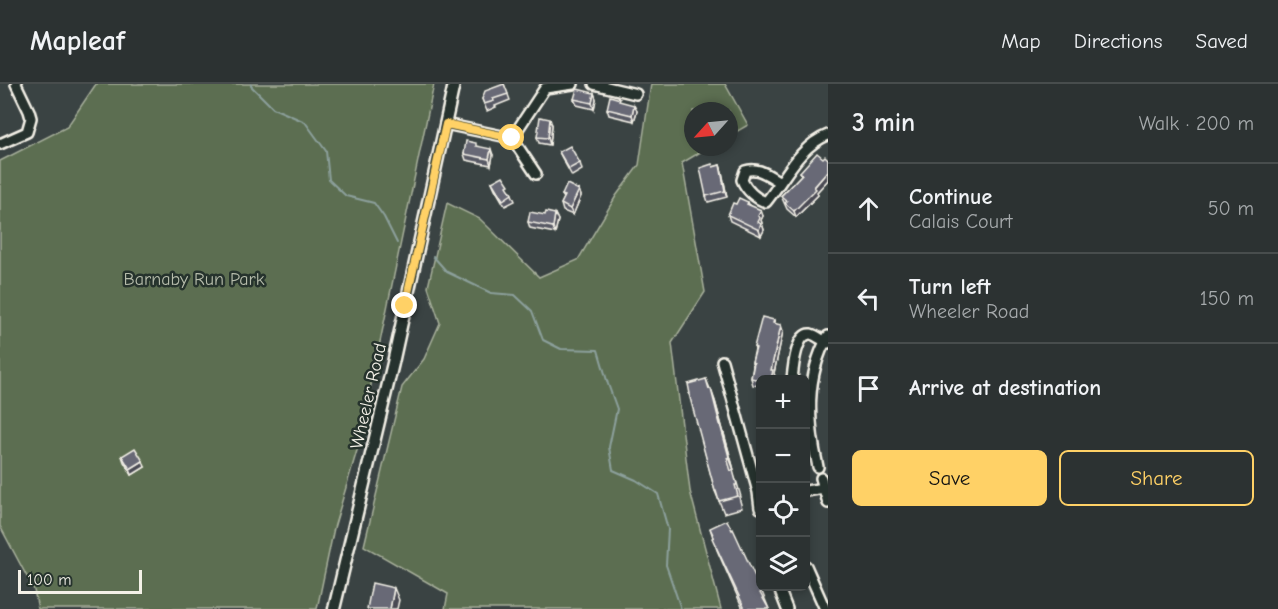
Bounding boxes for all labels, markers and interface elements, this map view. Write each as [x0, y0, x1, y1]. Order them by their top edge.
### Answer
text: Mapleaf [30, 25, 125, 57]
text: Map [1001, 29, 1041, 53]
text: Directions [1074, 29, 1163, 53]
text: Saved [1196, 29, 1248, 53]
north arrow [684, 102, 738, 156]
text: 3 min [852, 108, 915, 138]
text: Walk · 200 m [1139, 112, 1254, 135]
route start [498, 124, 524, 150]
text: Continue [909, 184, 992, 210]
icon: ahead [852, 192, 885, 225]
text: 50 m [1208, 197, 1254, 220]
text: Calais Court [909, 210, 1013, 233]
park label: Barnaby Run Park [124, 269, 265, 290]
text: Turn left [909, 274, 991, 300]
icon: left [852, 282, 885, 315]
text: 150 m [1200, 287, 1254, 310]
route end [391, 292, 417, 318]
text: Wheeler Road [909, 300, 1029, 323]
street label: Wheeler Road [346, 341, 391, 451]
icon: arrive [852, 372, 885, 405]
map controls [756, 375, 810, 591]
button: + [756, 375, 810, 429]
text: Arrive at destination [909, 375, 1101, 401]
button: − [756, 429, 810, 483]
button: Save [852, 450, 1047, 506]
button: Share [1059, 450, 1254, 506]
button: locate [756, 483, 810, 537]
button: layers [756, 537, 810, 591]
scale bar [18, 567, 142, 594]
text: 100 m [27, 571, 71, 589]

